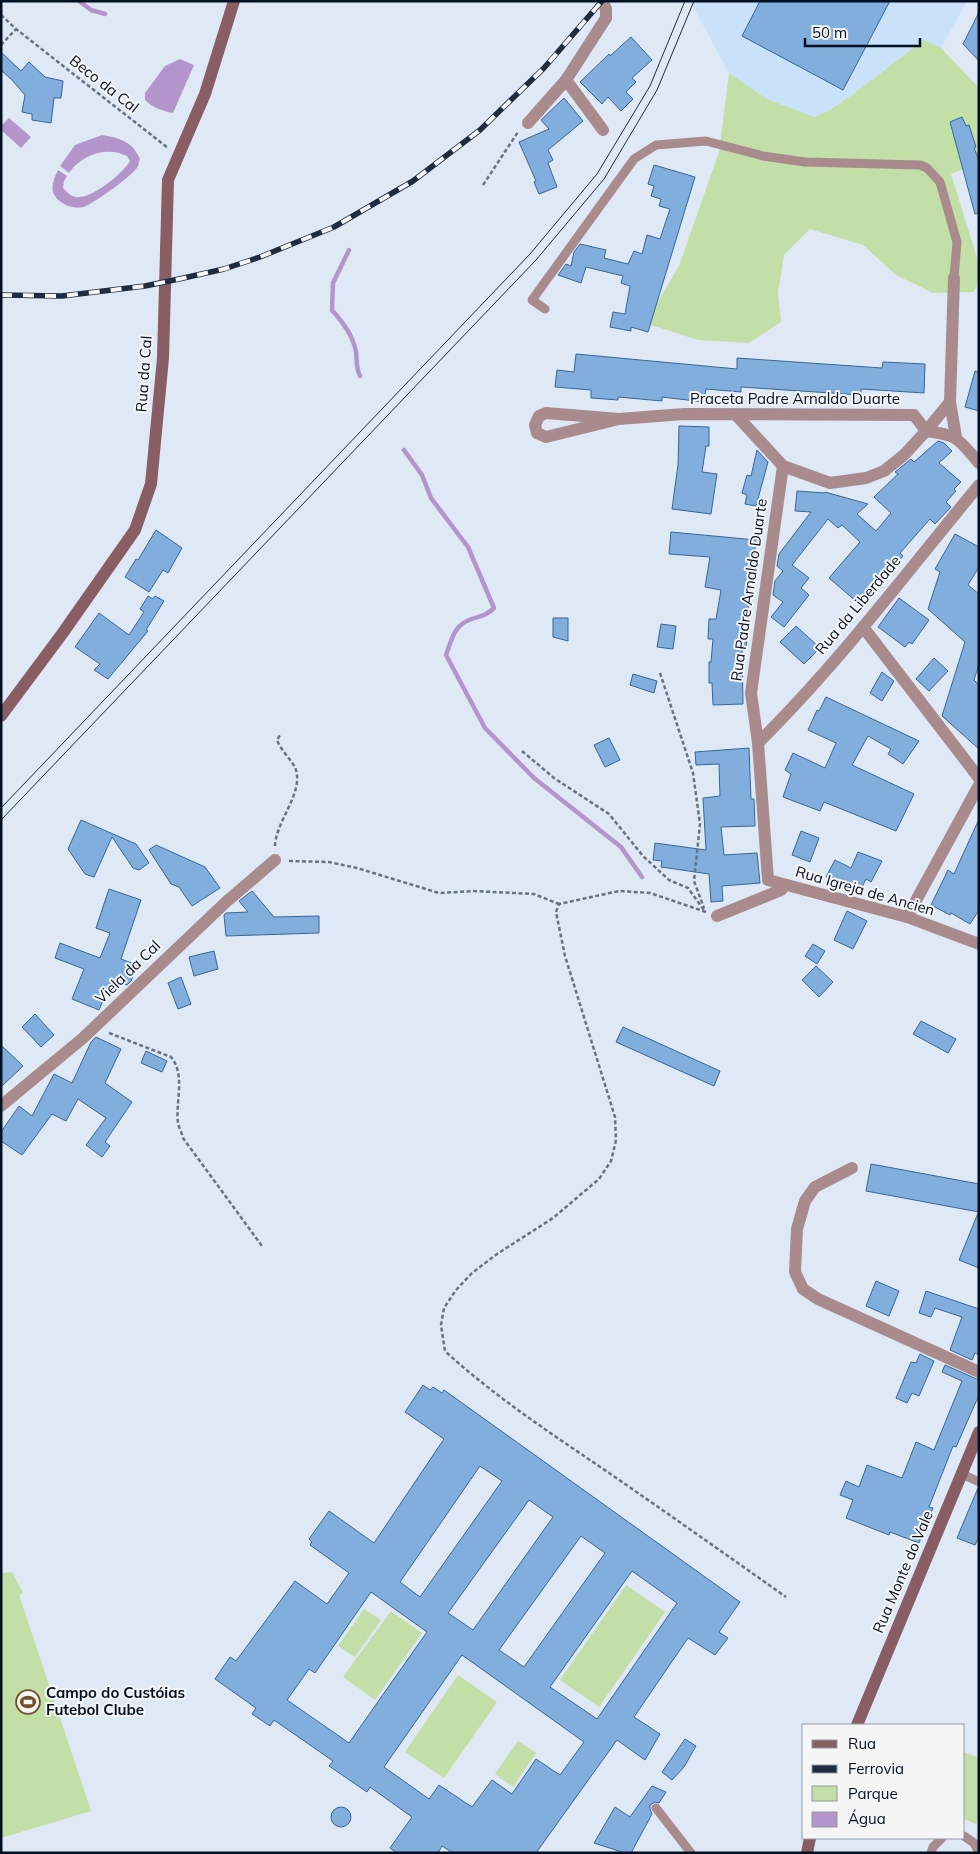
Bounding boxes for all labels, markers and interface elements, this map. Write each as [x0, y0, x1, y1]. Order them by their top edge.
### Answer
scale bar [805, 15, 920, 47]
text: 50 m [812, 23, 847, 42]
street label: Beco da Cal [66, 51, 143, 117]
street label: Rua da Cal [131, 335, 156, 413]
street label: Praceta Padre Arnaldo Duarte [690, 389, 900, 408]
street label: Rua Padre Arnaldo Duarte [726, 497, 771, 682]
street label: Rua da Liberdade [811, 551, 905, 658]
street label: Rua Igreja de Ancien [793, 862, 937, 919]
street label: Viela da Cal [91, 936, 164, 1007]
street label: Rua Monte do Vale [868, 1508, 937, 1636]
place label: Campo do Custóias Futebol Clube [46, 1683, 185, 1719]
sports icon: Campo do Custóias Futebol Clube [15, 1689, 41, 1715]
legend [802, 1724, 965, 1839]
text: Rua [848, 1734, 876, 1753]
text: Ferrovia [848, 1759, 904, 1778]
text: Parque [848, 1784, 898, 1803]
text: Água [848, 1809, 886, 1828]

